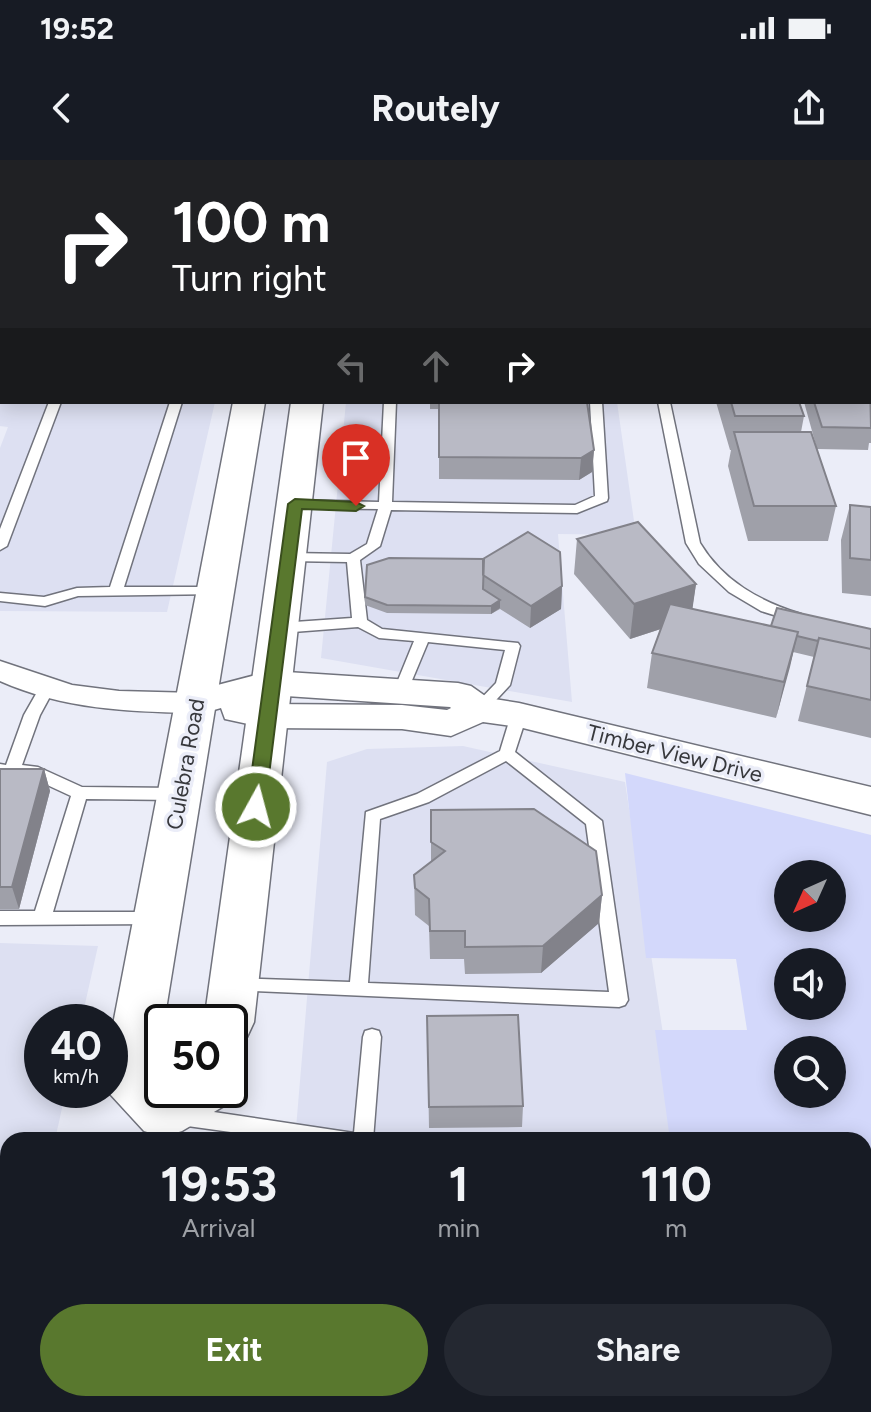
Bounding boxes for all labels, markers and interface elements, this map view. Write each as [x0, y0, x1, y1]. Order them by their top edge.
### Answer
text: 19:52 [40, 10, 114, 47]
icon: back [40, 86, 84, 130]
icon: share [787, 86, 831, 130]
text: Routely [371, 87, 500, 130]
text: 100 m [172, 189, 330, 256]
icon: right [40, 192, 144, 296]
text: Turn right [172, 257, 327, 300]
icon: left [330, 344, 374, 388]
icon: ahead [414, 344, 458, 388]
icon: right [498, 344, 542, 388]
pin [322, 424, 390, 506]
icon: arrive [334, 436, 378, 480]
street label: Culebra Road [161, 696, 210, 832]
street label: Timber View Drive [585, 719, 765, 788]
position arrow [214, 765, 298, 849]
north arrow [774, 860, 846, 932]
map controls [774, 860, 846, 1108]
button: sound [774, 948, 846, 1020]
speed limit sign: 50 [144, 1004, 248, 1108]
text: 40 [50, 1022, 102, 1070]
button: search [774, 1036, 846, 1108]
text: km/h [53, 1064, 99, 1088]
text: 19:53 [160, 1155, 277, 1213]
text: 1 [449, 1155, 469, 1213]
text: 110 [640, 1155, 712, 1213]
text: Arrival [182, 1212, 255, 1244]
text: min [437, 1212, 480, 1244]
text: m [665, 1212, 687, 1244]
button: Exit [40, 1304, 428, 1396]
button: Share [444, 1304, 832, 1396]

